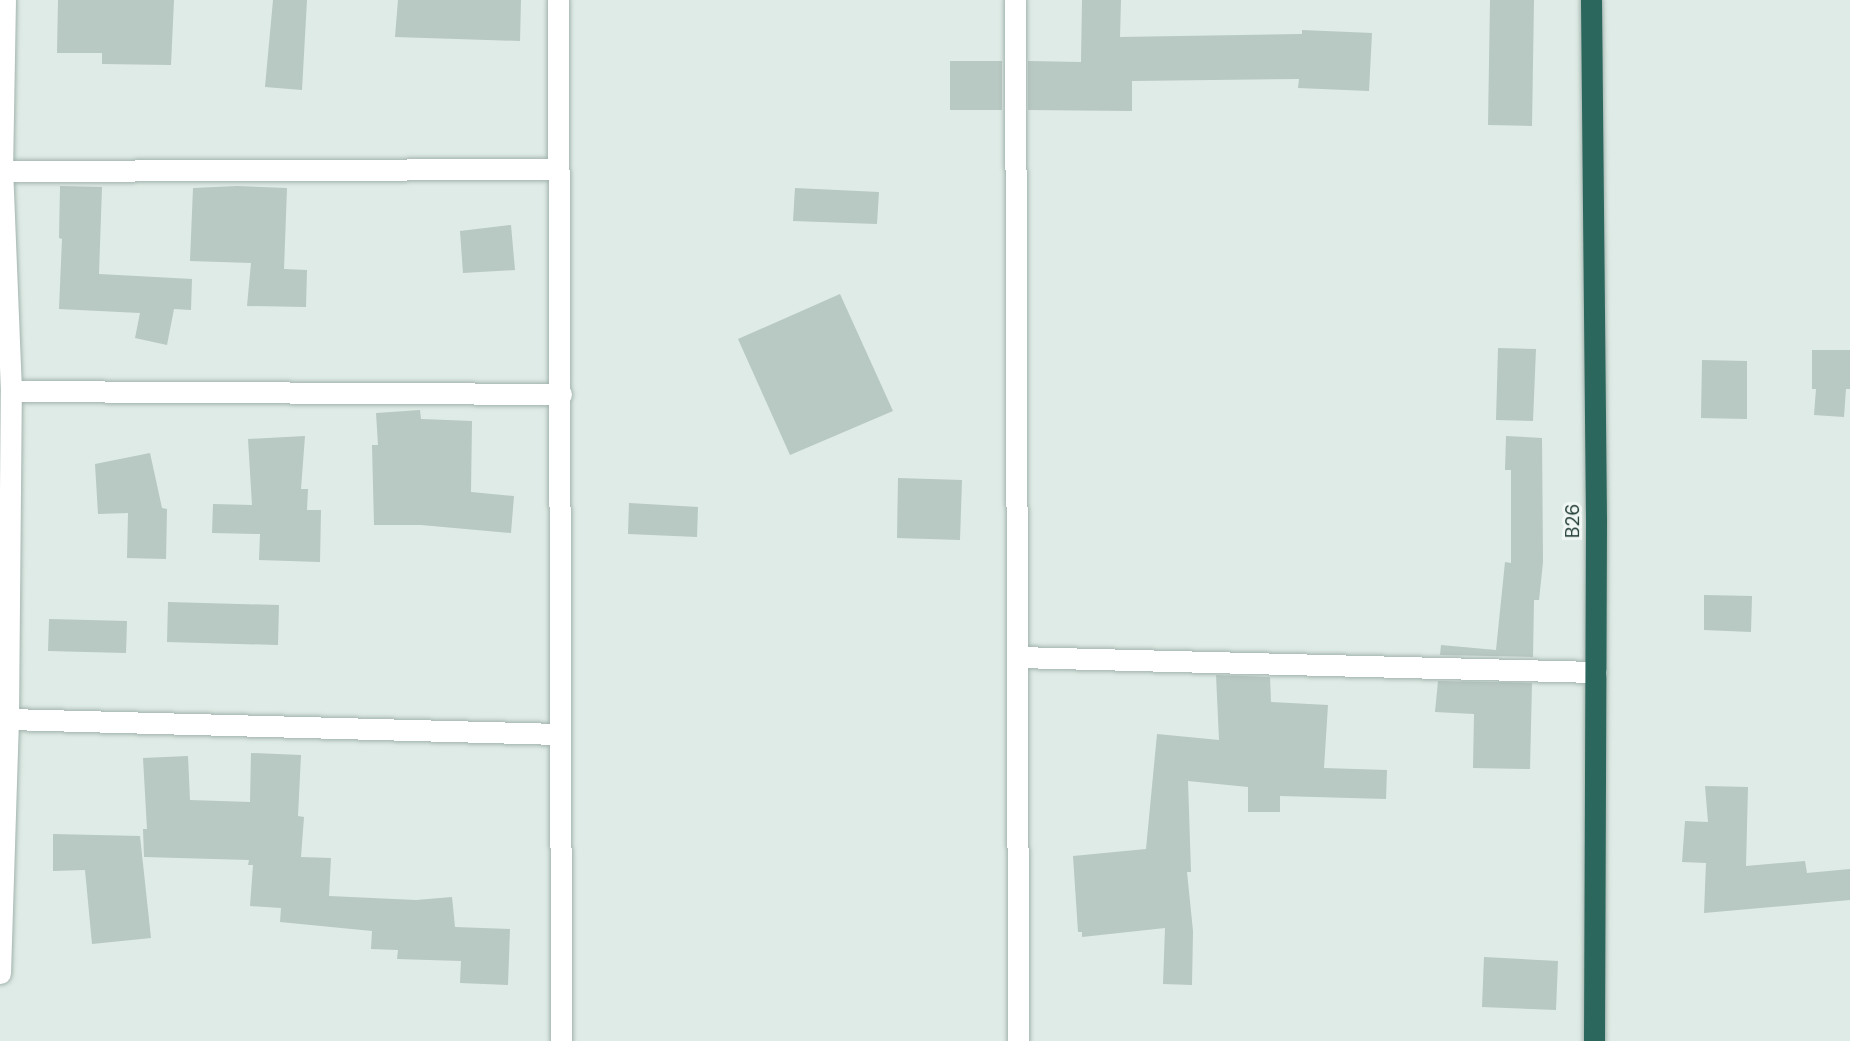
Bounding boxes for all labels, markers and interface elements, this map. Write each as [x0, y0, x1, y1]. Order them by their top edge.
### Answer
street label: B26 [1562, 504, 1584, 538]

